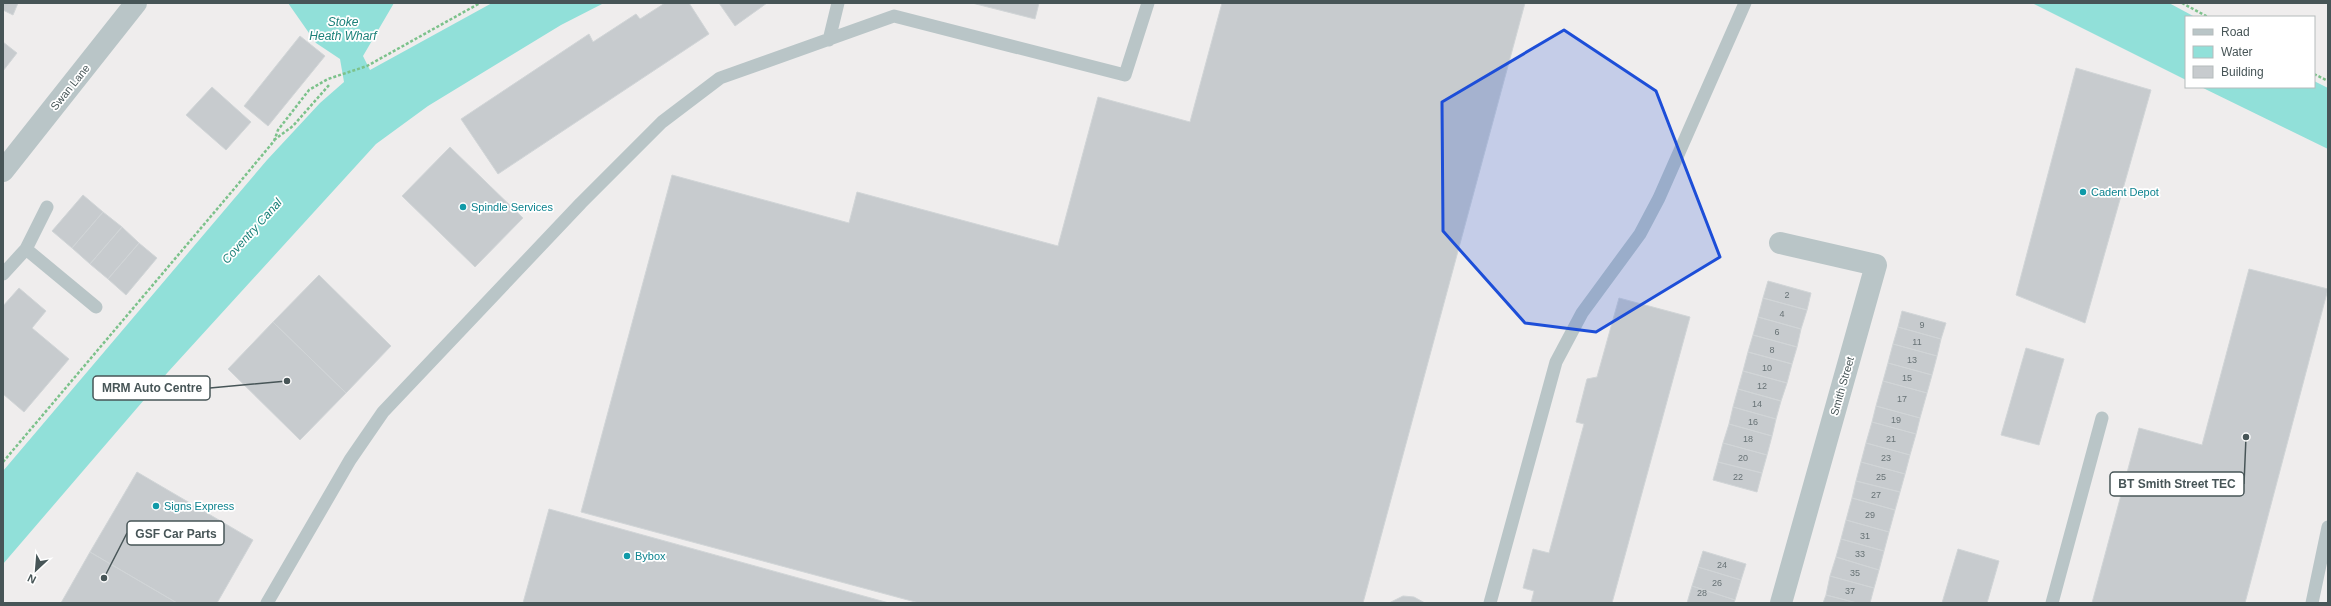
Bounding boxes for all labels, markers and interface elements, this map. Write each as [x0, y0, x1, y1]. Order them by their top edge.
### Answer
water label: Stoke Heath Wharf [309, 15, 378, 43]
legend [2185, 16, 2315, 88]
text: Road [2221, 25, 2250, 39]
text: Water [2221, 45, 2253, 59]
street label: Swan Lane [48, 62, 92, 112]
text: Building [2221, 65, 2264, 79]
place label: Cadent Depot [2091, 186, 2159, 198]
marker: Cadent Depot [2078, 187, 2088, 197]
water label: Coventry Canal [219, 195, 285, 266]
place label: Spindle Services [471, 201, 553, 213]
marker: Spindle Services [458, 202, 468, 212]
house number: 2 [1784, 290, 1790, 300]
house number: 4 [1779, 309, 1785, 319]
house number: 9 [1919, 320, 1925, 330]
house number: 6 [1774, 327, 1780, 337]
house number: 11 [1912, 337, 1922, 347]
house number: 8 [1769, 345, 1775, 355]
street label: Smith Street [1828, 355, 1856, 417]
house number: 13 [1907, 355, 1917, 365]
house number: 10 [1762, 363, 1772, 373]
house number: 15 [1902, 373, 1912, 383]
callout: MRM Auto Centre [93, 376, 210, 400]
text: MRM Auto Centre [102, 381, 202, 395]
house number: 12 [1757, 381, 1767, 391]
house number: 17 [1897, 394, 1907, 404]
house number: 14 [1752, 399, 1762, 409]
house number: 19 [1891, 415, 1901, 425]
house number: 16 [1748, 417, 1758, 427]
house number: 18 [1743, 434, 1753, 444]
house number: 21 [1886, 434, 1896, 444]
house number: 20 [1738, 453, 1748, 463]
house number: 23 [1881, 453, 1891, 463]
house number: 22 [1733, 472, 1743, 482]
house number: 25 [1876, 472, 1886, 482]
callout: BT Smith Street TEC [2110, 472, 2244, 496]
text: BT Smith Street TEC [2118, 477, 2236, 491]
house number: 27 [1871, 490, 1881, 500]
place label: Signs Express [164, 500, 235, 512]
marker: Signs Express [151, 501, 161, 511]
house number: 29 [1865, 510, 1875, 520]
callout: GSF Car Parts [127, 521, 224, 545]
text: GSF Car Parts [135, 527, 217, 541]
house number: 31 [1860, 531, 1870, 541]
house number: 33 [1855, 549, 1865, 559]
north arrow [16, 550, 56, 590]
place label: Bybox [635, 550, 666, 562]
marker: Bybox [622, 551, 632, 561]
house number: 24 [1717, 560, 1727, 570]
house number: 35 [1850, 568, 1860, 578]
text: N [25, 572, 38, 586]
house number: 26 [1712, 578, 1722, 588]
house number: 37 [1845, 586, 1855, 596]
house number: 28 [1697, 588, 1707, 598]

